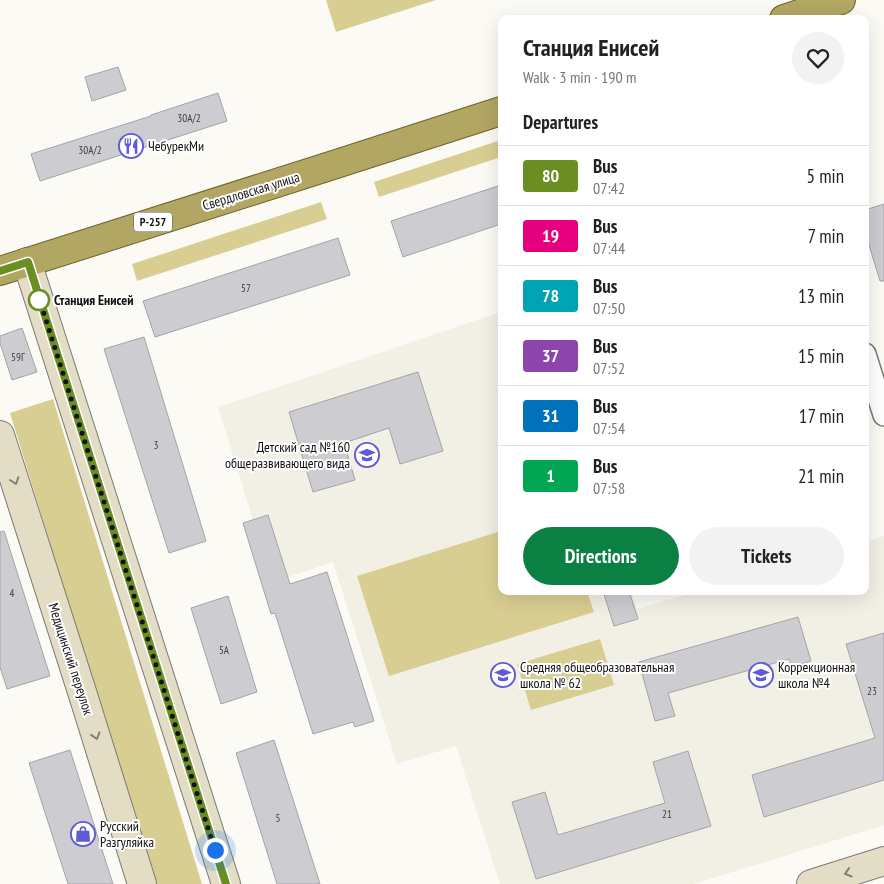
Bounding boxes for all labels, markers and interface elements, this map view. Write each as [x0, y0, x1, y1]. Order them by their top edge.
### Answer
text: Станция Енисей [523, 32, 659, 63]
button: heart [792, 32, 844, 84]
text: Walk · 3 min · 190 m [523, 67, 636, 87]
text: Departures [523, 110, 598, 134]
house number: 30А/2 [177, 111, 201, 125]
restaurant icon: ЧебурекМи [118, 133, 144, 159]
place label: ЧебурекМи [148, 137, 204, 155]
house number: 30А/2 [78, 143, 102, 157]
text: Bus [593, 154, 617, 178]
text: 80 [542, 164, 559, 187]
text: 5 min [807, 164, 844, 188]
street label: Свердловская улица [200, 168, 302, 214]
text: 07:42 [593, 178, 625, 198]
road number: Р-257 [134, 212, 172, 232]
text: Bus [593, 214, 617, 238]
text: 19 [542, 224, 559, 247]
text: 7 min [807, 224, 844, 248]
text: 07:44 [593, 238, 625, 258]
text: Bus [593, 274, 617, 298]
house number: 57 [241, 281, 251, 295]
text: 78 [542, 284, 559, 307]
text: 13 min [798, 284, 844, 308]
marker: Станция Енисей [28, 289, 50, 311]
place label: Станция Енисей [54, 291, 134, 309]
text: 07:50 [593, 298, 625, 318]
text: Bus [593, 334, 617, 358]
text: 37 [542, 344, 559, 367]
text: 15 min [798, 344, 844, 368]
house number: 59Г [11, 350, 26, 364]
text: 07:52 [593, 358, 625, 378]
text: Bus [593, 394, 617, 418]
text: 31 [542, 404, 559, 427]
text: 17 min [799, 404, 844, 428]
text: 07:54 [593, 418, 625, 438]
house number: 3 [154, 438, 159, 452]
place label: Детский сад №160 общеразвивающего вида [225, 438, 350, 472]
school or university icon: Детский сад №160 общеразвивающего вида [354, 442, 380, 468]
text: Bus [593, 454, 617, 478]
text: 1 [546, 464, 555, 487]
text: 21 min [798, 464, 844, 488]
one-way arrow [9, 476, 19, 485]
text: 07:58 [593, 478, 625, 498]
button: Directions [523, 527, 679, 585]
button: Tickets [689, 527, 844, 585]
house number: 4 [10, 586, 15, 600]
street label: Медицинский переулок [44, 601, 98, 718]
house number: 5А [219, 643, 230, 657]
place label: Средняя общеобразовательная школа № 62 [520, 658, 674, 692]
place label: Коррекционная школа №4 [778, 658, 855, 692]
school or university icon: Средняя общеобразовательная школа № 62 [490, 662, 516, 688]
school or university icon: Коррекционная школа №4 [748, 662, 774, 688]
house number: 23 [867, 684, 877, 698]
one-way arrow [90, 731, 100, 740]
house number: 21 [662, 807, 672, 821]
house number: 5 [276, 811, 281, 825]
place label: Русский Разгуляйка [100, 817, 154, 851]
shop icon: Русский Разгуляйка [70, 821, 96, 847]
your location [203, 838, 228, 863]
one-way arrow [844, 867, 852, 877]

